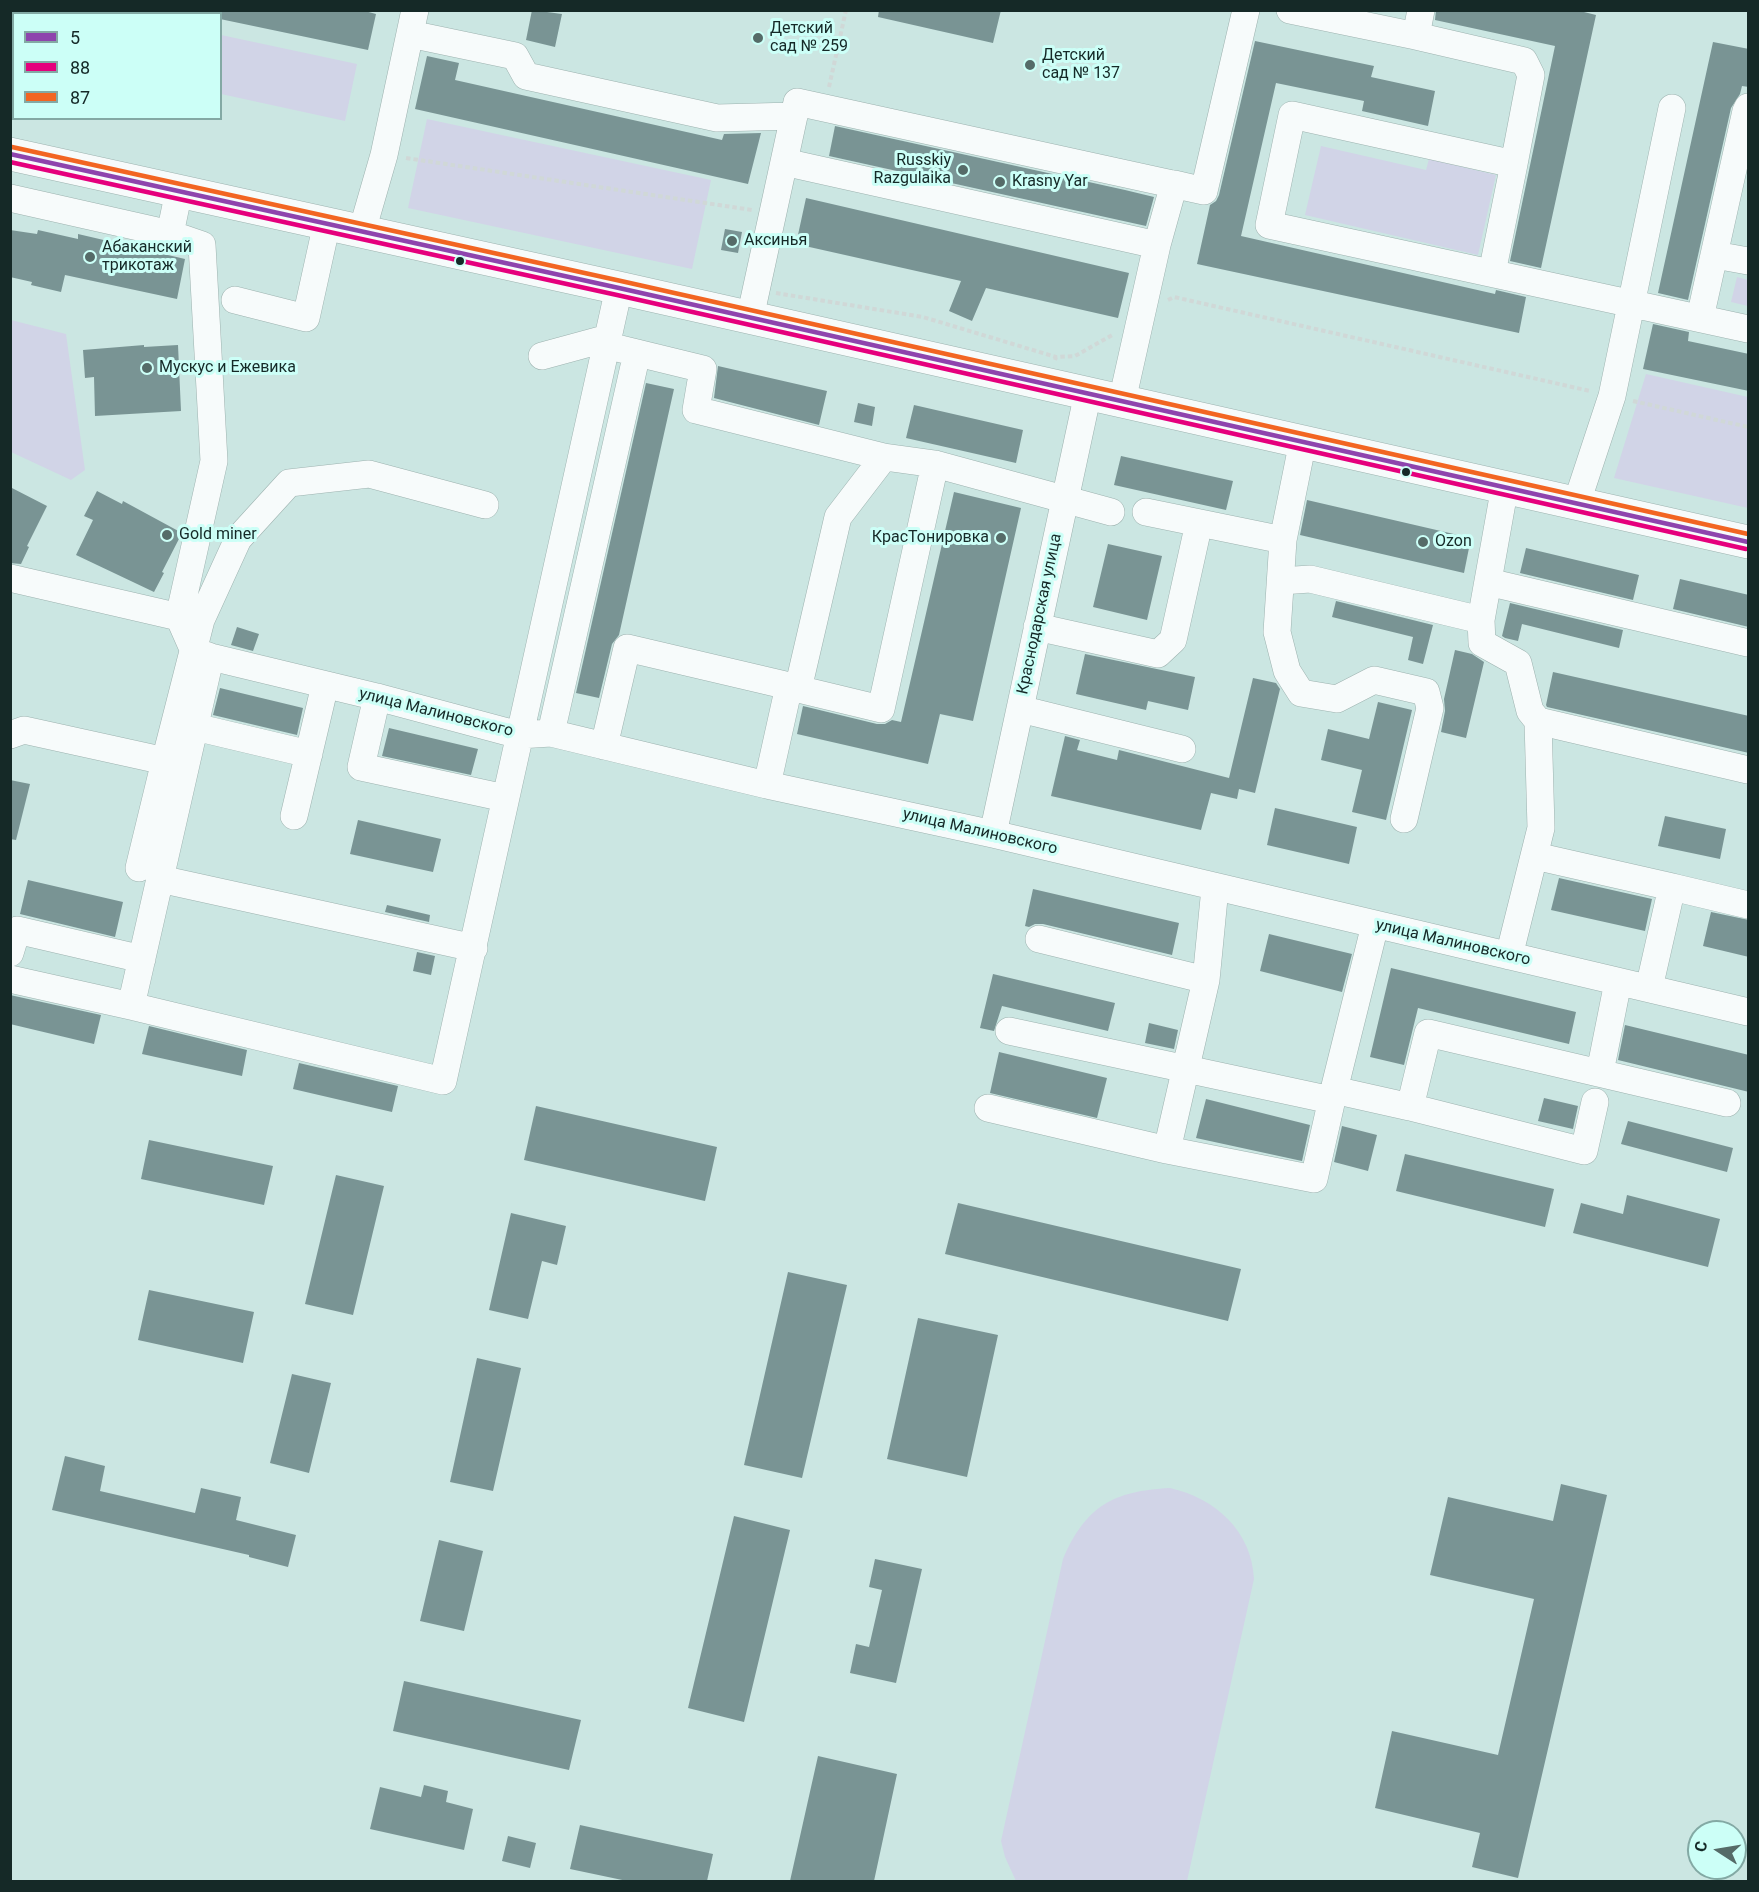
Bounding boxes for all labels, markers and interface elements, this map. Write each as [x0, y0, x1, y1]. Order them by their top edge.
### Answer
legend [12, 12, 222, 120]
place label: Детский сад № 259 [770, 19, 848, 57]
text: 5 [70, 27, 80, 48]
marker: Детский сад № 259 [751, 31, 765, 45]
place label: Детский сад № 137 [1042, 46, 1120, 84]
text: 88 [70, 57, 90, 78]
marker: Детский сад № 137 [1023, 58, 1037, 72]
text: 87 [70, 87, 90, 108]
place label: Russkiy Razgulaika [874, 151, 951, 189]
marker: Russkiy Razgulaika [956, 163, 970, 177]
place label: Krasny Yar [1012, 172, 1088, 192]
marker: Krasny Yar [993, 175, 1007, 189]
place label: Аксинья [744, 231, 807, 251]
marker: Аксинья [725, 234, 739, 248]
place label: Абаканский трикотаж [102, 238, 192, 276]
marker: Абаканский трикотаж [83, 250, 97, 264]
unlabelled marker [454, 255, 466, 267]
place label: Мускус и Ежевика [159, 358, 296, 378]
marker: Мускус и Ежевика [140, 361, 154, 375]
unlabelled marker [1400, 466, 1412, 478]
place label: Gold miner [179, 525, 257, 545]
marker: Gold miner [160, 528, 174, 542]
place label: КрасТонировка [872, 528, 989, 548]
marker: КрасТонировка [994, 531, 1008, 545]
street label: Краснодарская улица [1014, 532, 1066, 696]
place label: Ozon [1435, 532, 1472, 552]
marker: Ozon [1416, 535, 1430, 549]
street label: улица Малиновского [357, 685, 515, 741]
street label: улица Малиновского [901, 805, 1059, 859]
street label: улица Малиновского [1374, 916, 1532, 970]
north arrow [1687, 1820, 1747, 1880]
text: С [1690, 1839, 1711, 1854]

